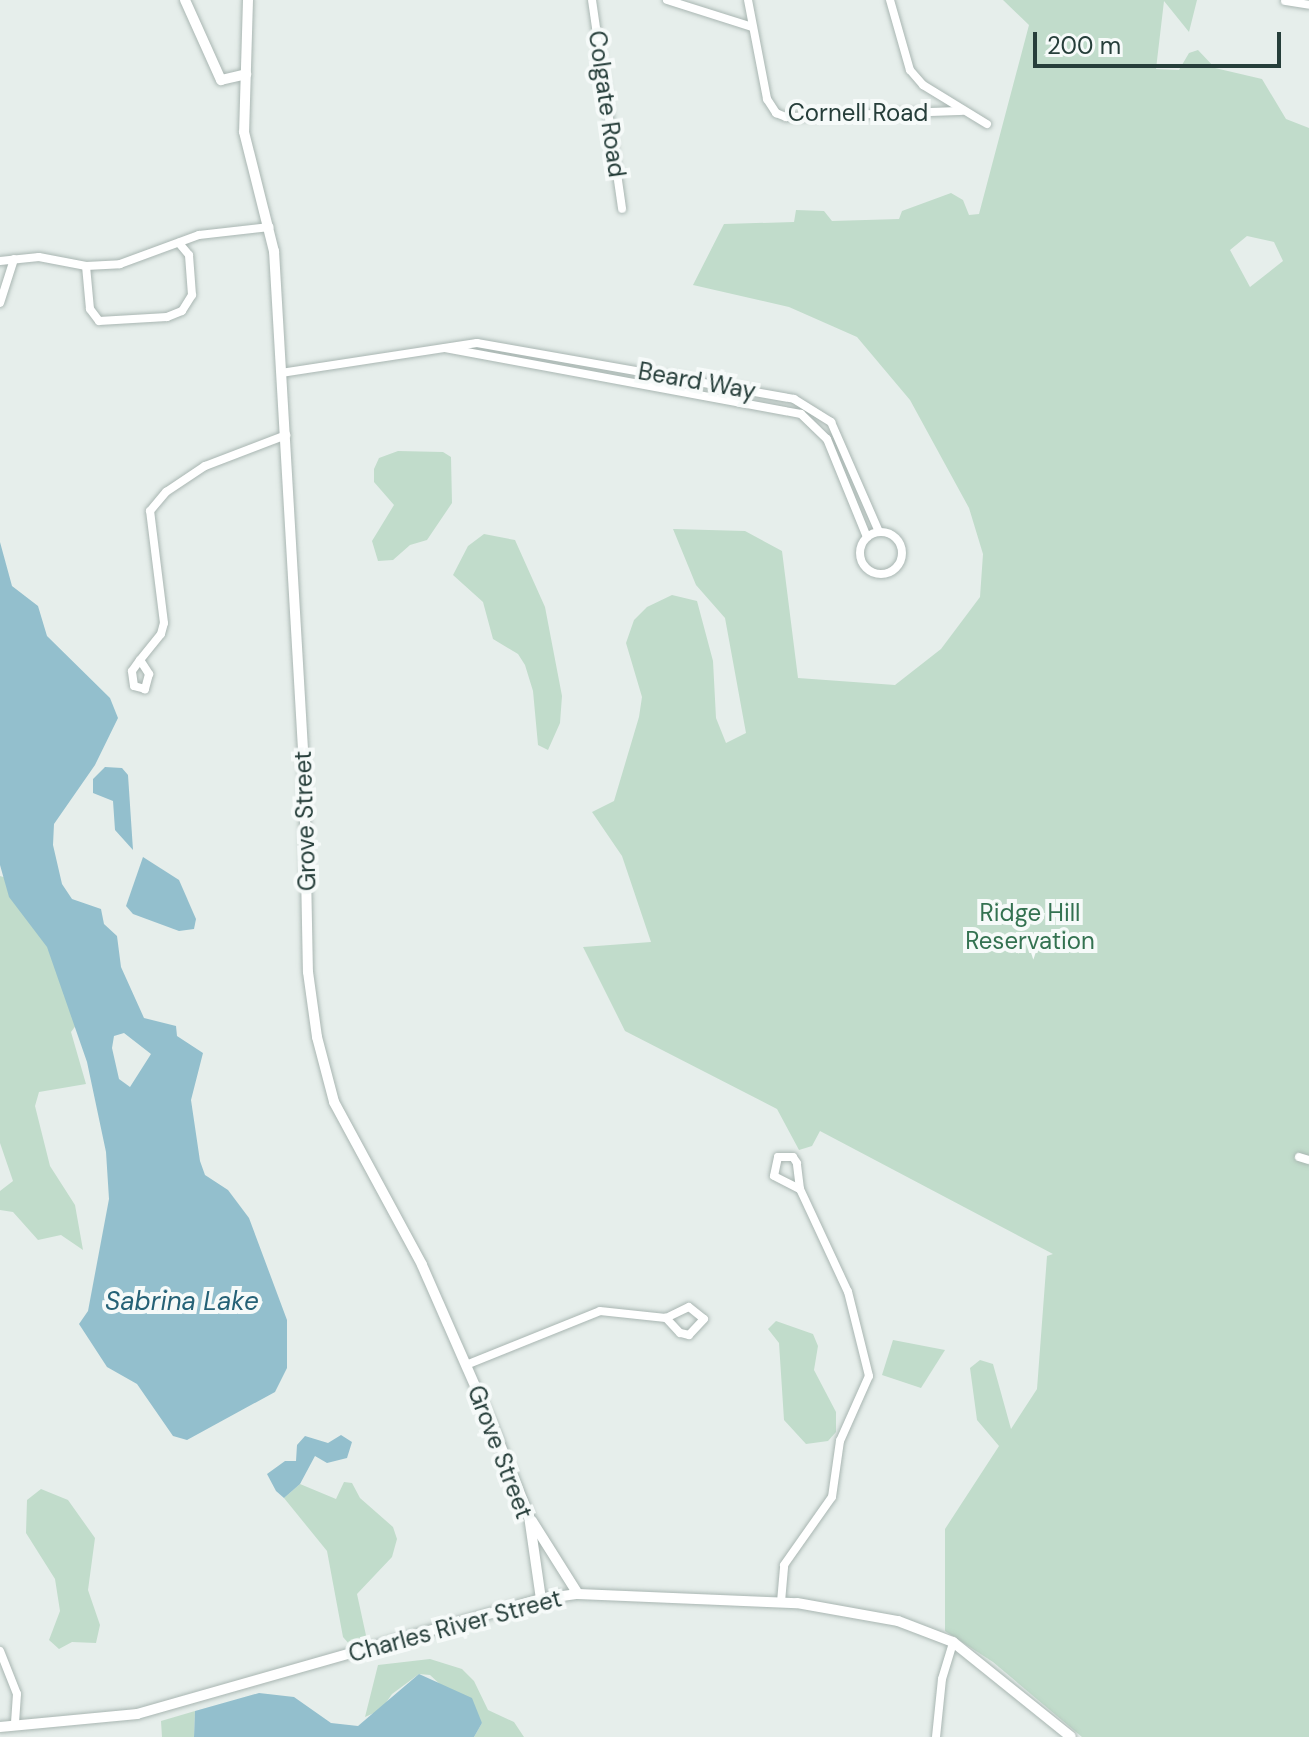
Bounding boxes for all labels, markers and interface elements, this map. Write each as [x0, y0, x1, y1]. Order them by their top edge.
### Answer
scale bar [1037, 16, 1285, 66]
street label: Colgate Road [582, 29, 632, 179]
text: 200 m [1047, 30, 1121, 61]
street label: Cornell Road [788, 99, 928, 127]
street label: Beard Way [636, 356, 758, 406]
street label: Grove Street [288, 750, 322, 892]
park label: Ridge Hill Reservation [965, 899, 1095, 955]
water label: Sabrina Lake [105, 1286, 259, 1318]
street label: Grove Street [461, 1381, 539, 1523]
street label: Charles River Street [345, 1584, 565, 1668]

